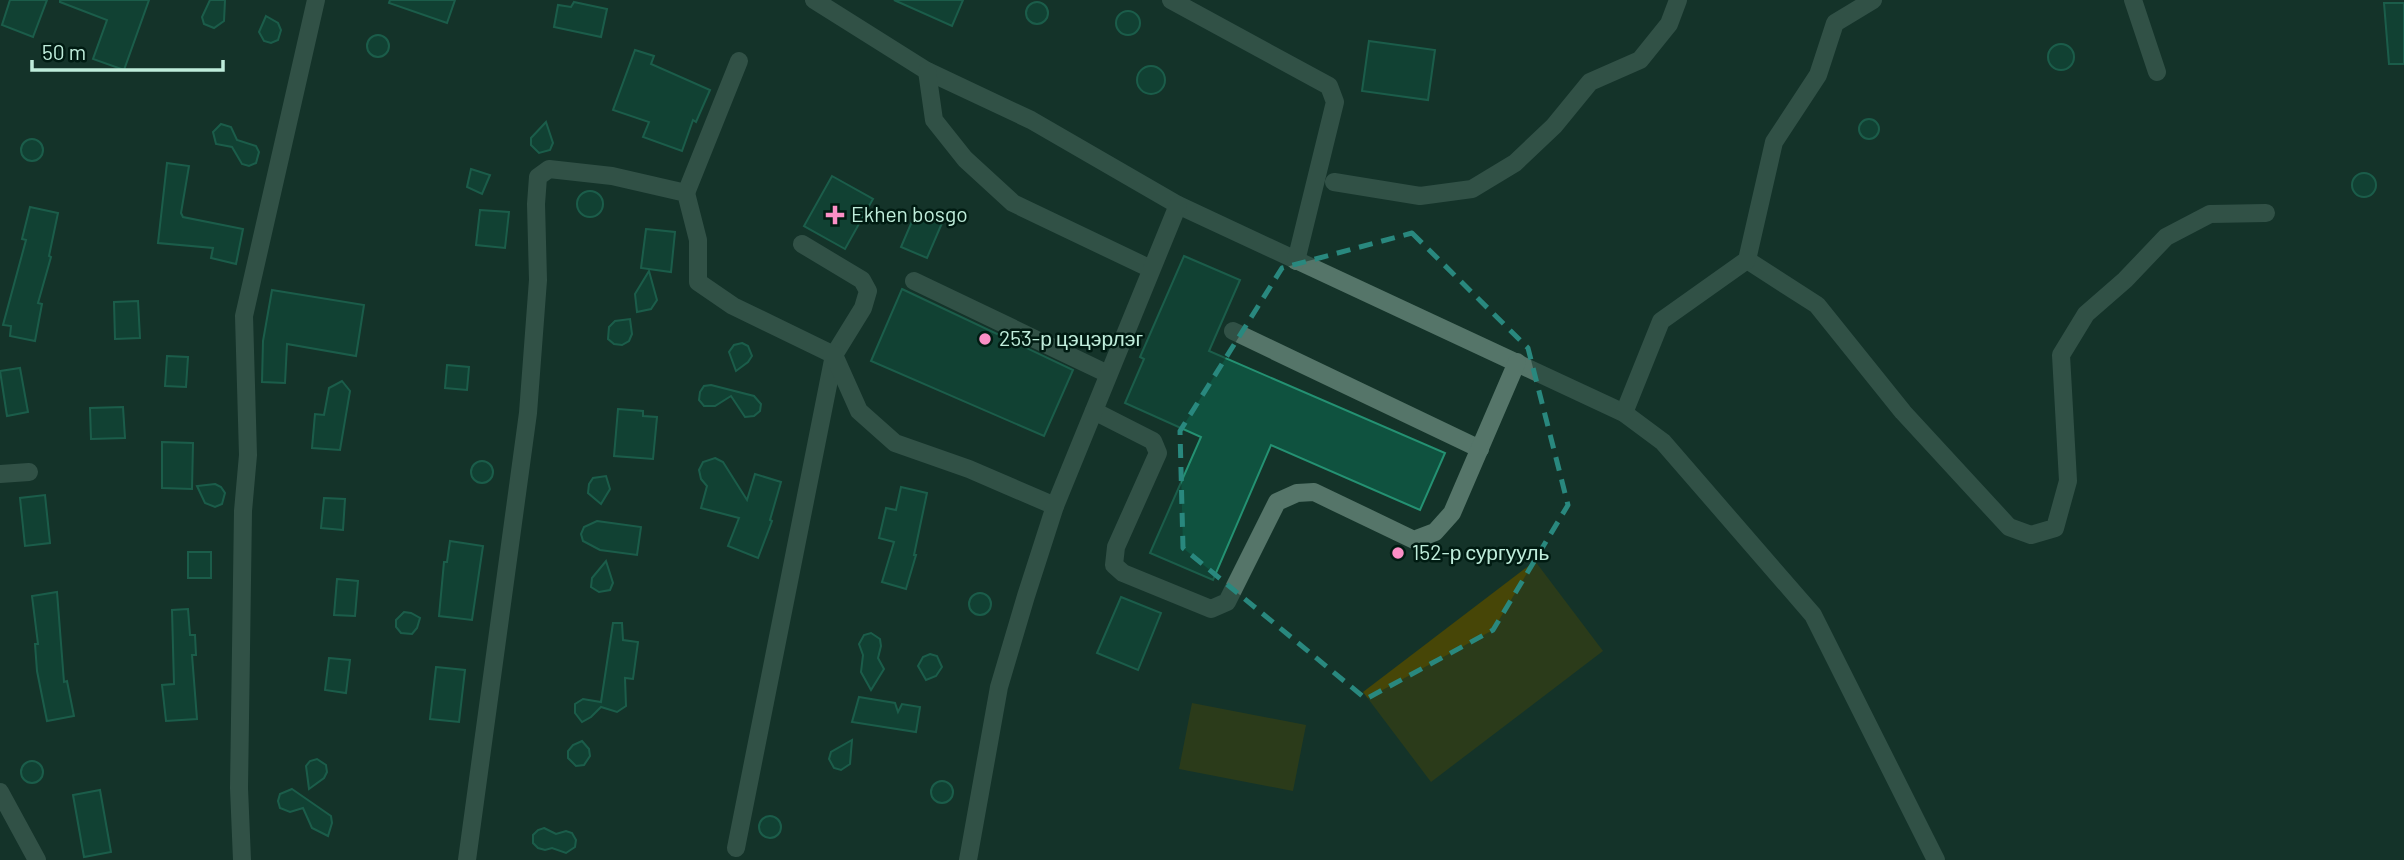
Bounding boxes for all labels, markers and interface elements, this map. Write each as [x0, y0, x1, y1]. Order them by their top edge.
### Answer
scale bar [32, 28, 222, 72]
text: 50 m [42, 39, 86, 64]
place label: Ekhen bosgo [851, 201, 968, 226]
marker: Ekhen bosgo [825, 205, 845, 225]
place label: 253-р цэцэрлэг [999, 325, 1143, 350]
marker: 253-р цэцэрлэг [977, 331, 993, 347]
place label: 152-р сургууль [1412, 539, 1549, 564]
marker: 152-р сургууль [1390, 545, 1406, 561]

